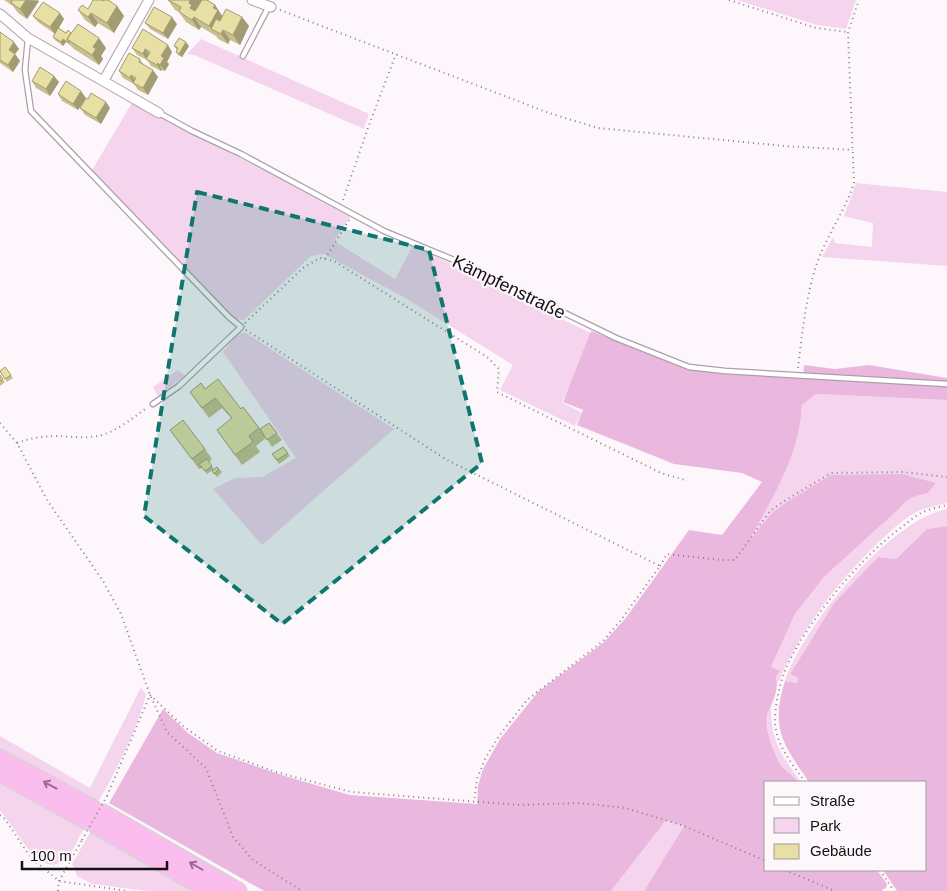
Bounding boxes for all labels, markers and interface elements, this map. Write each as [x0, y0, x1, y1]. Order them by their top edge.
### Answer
street label: Kämpfenstraße [449, 251, 569, 323]
one-way arrow [43, 780, 58, 790]
legend [764, 781, 927, 871]
text: Straße [810, 792, 855, 809]
text: Park [810, 817, 841, 834]
scale bar [22, 838, 168, 870]
text: Gebäude [810, 842, 872, 859]
text: 100 m [30, 847, 72, 864]
one-way arrow [189, 861, 204, 871]

